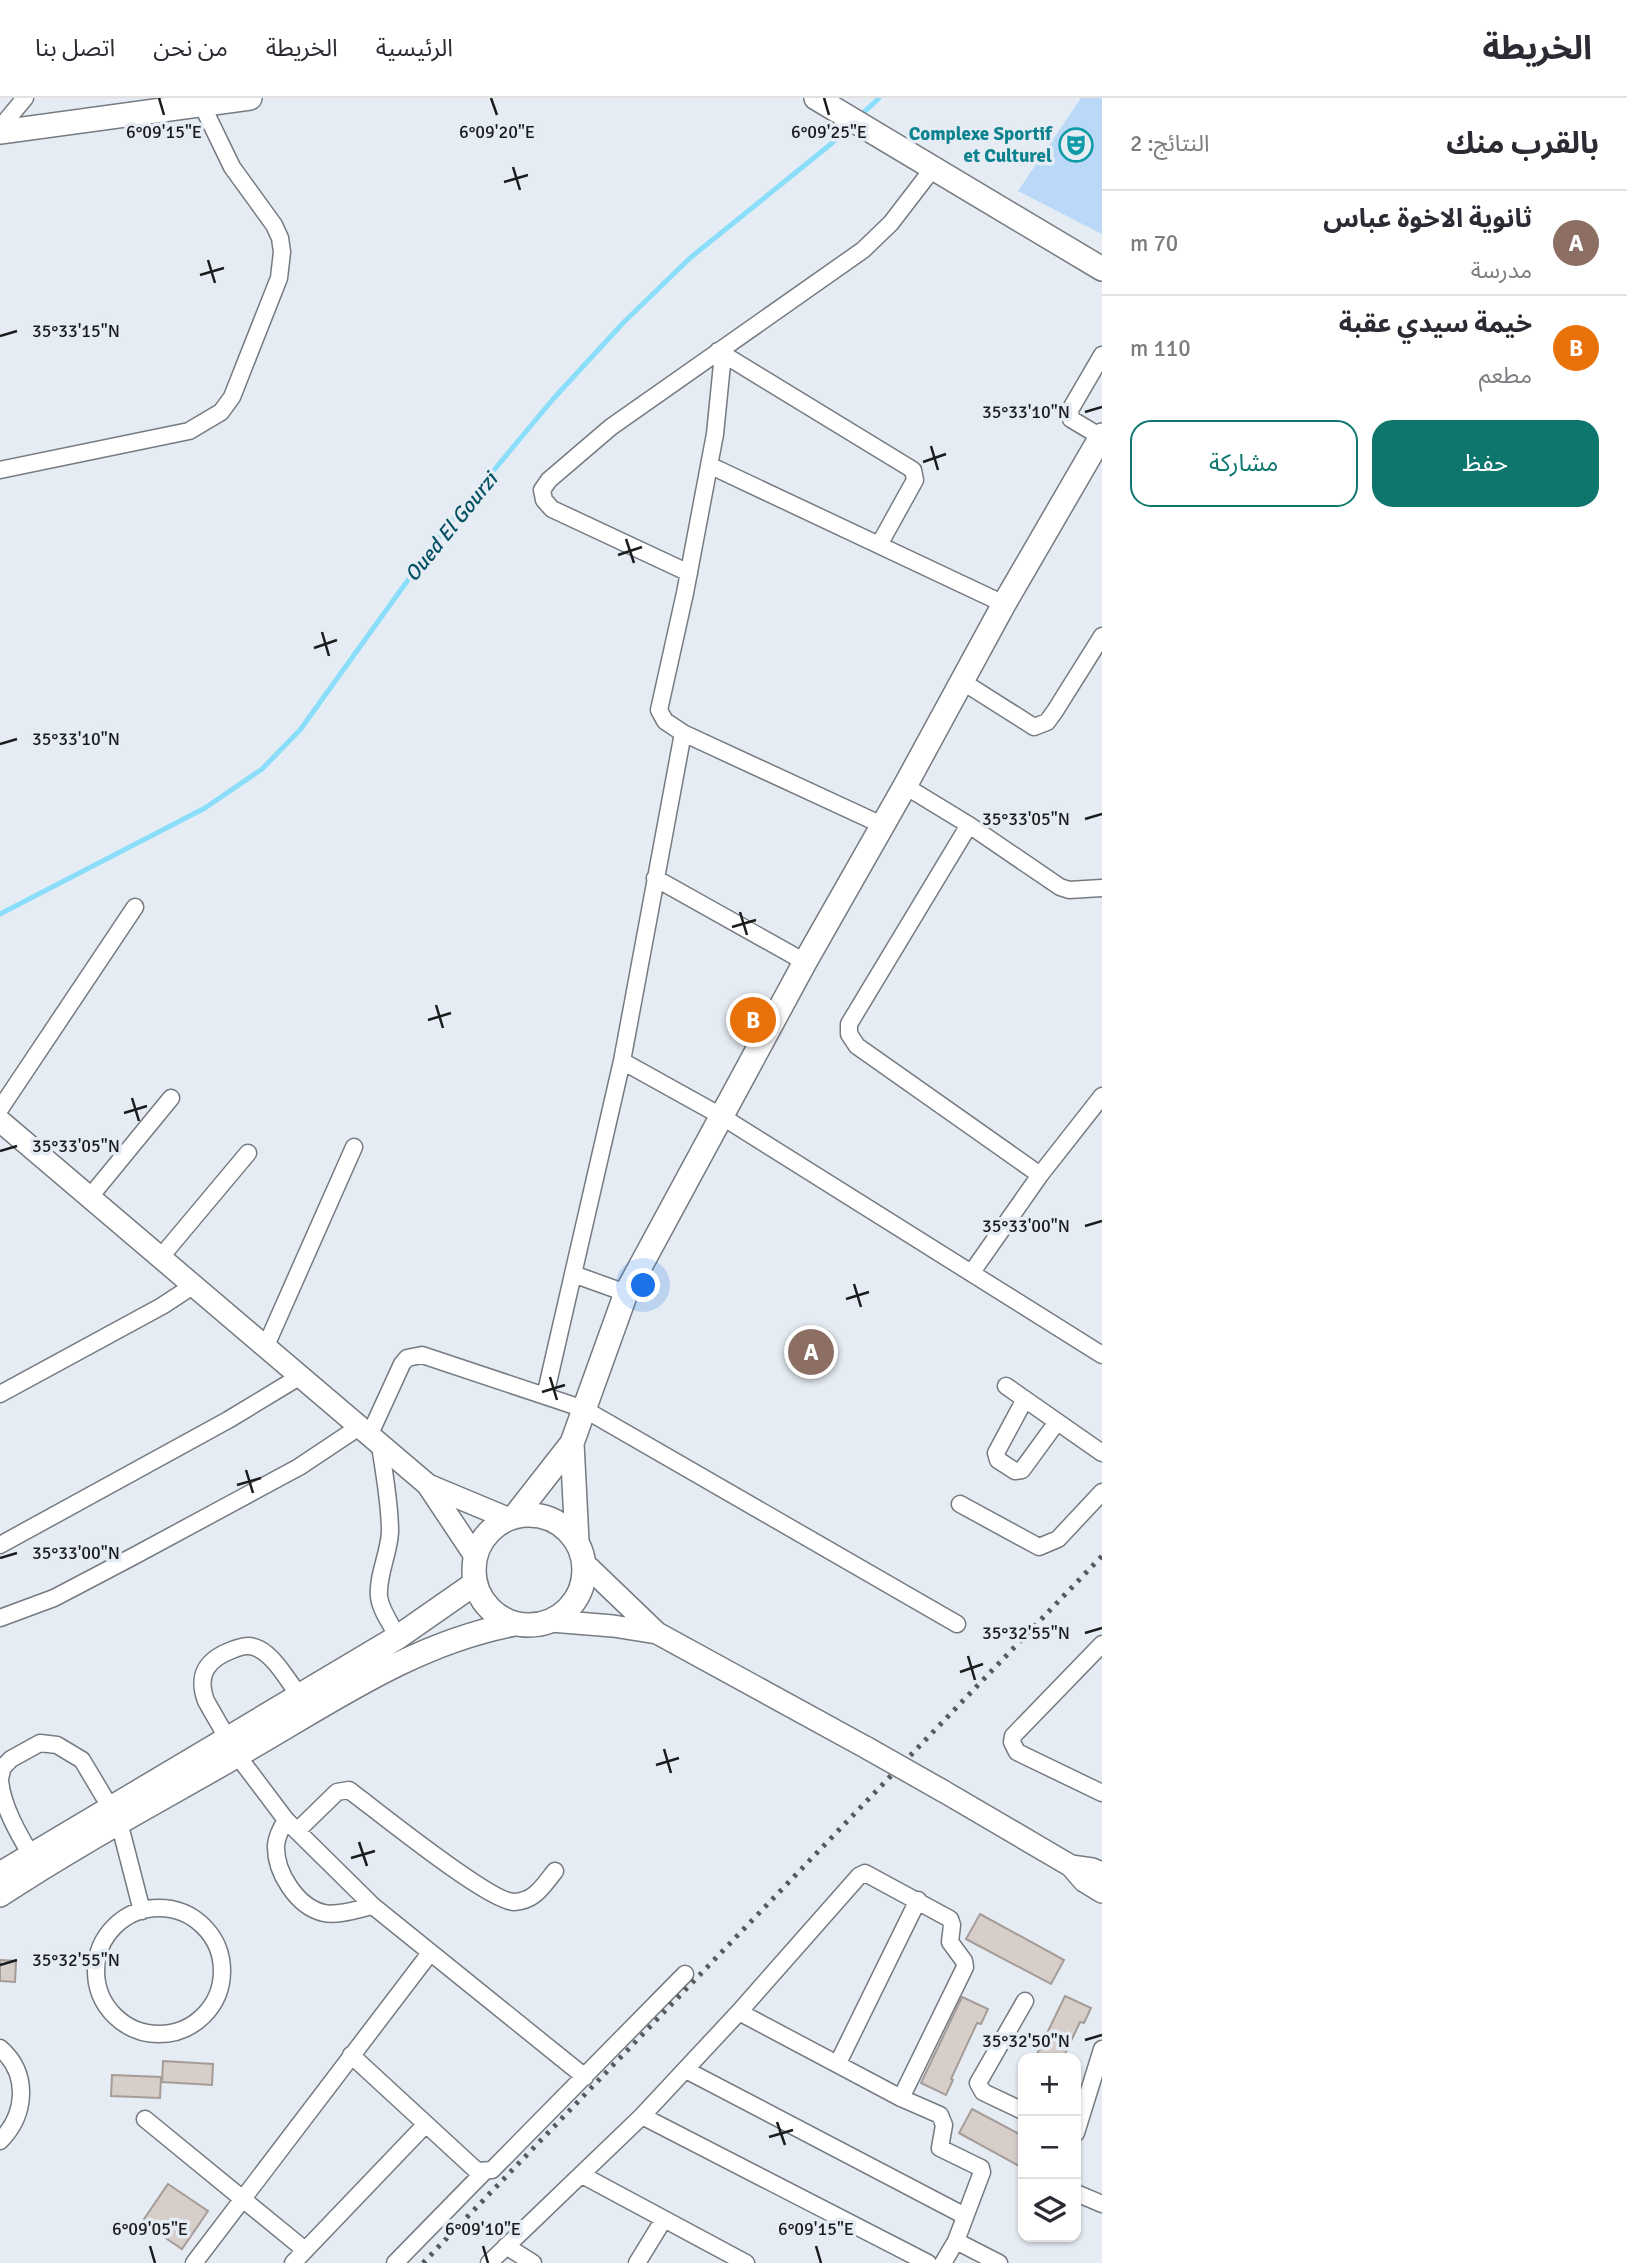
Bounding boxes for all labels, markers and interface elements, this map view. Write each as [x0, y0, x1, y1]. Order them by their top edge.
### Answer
text: الخريطة [1482, 28, 1592, 69]
text: اتصل بنا [35, 33, 115, 63]
text: من نحن [153, 33, 228, 63]
text: الخريطة [266, 33, 338, 63]
text: الرئيسية [376, 33, 453, 63]
text: 6°09'15"E [126, 121, 202, 143]
text: 6°09'20"E [459, 121, 535, 143]
text: 6°09'25"E [791, 121, 867, 143]
place label: Complexe Sportif et Culturel [909, 122, 1053, 168]
text: بالقرب منك [1446, 125, 1599, 162]
theatre icon: Complexe Sportif et Culturel [1057, 126, 1095, 164]
text: النتائج: 2 [1130, 129, 1209, 158]
text: ثانوية الاخوة عباس [1323, 203, 1532, 235]
text: 70 m [1130, 229, 1178, 258]
text: A [1569, 229, 1583, 258]
text: مدرسة [1471, 256, 1532, 285]
text: خيمة سيدي عقبة [1339, 308, 1532, 340]
text: 35°33'15"N [32, 320, 120, 342]
text: 110 m [1130, 334, 1191, 363]
text: B [1569, 334, 1583, 363]
text: مطعم [1479, 361, 1532, 390]
text: 35°33'10"N [982, 401, 1070, 423]
button: مشاركة [1130, 420, 1358, 507]
button: حفظ [1372, 420, 1599, 507]
water label: Oued El Gourzi [399, 465, 504, 587]
text: 35°33'10"N [32, 728, 120, 750]
text: 35°33'05"N [982, 808, 1070, 830]
pin: B [730, 994, 776, 1046]
text: 35°33'05"N [32, 1135, 120, 1157]
text: 35°33'00"N [982, 1215, 1070, 1237]
your location [626, 1268, 660, 1302]
pin: A [788, 1326, 834, 1378]
text: 35°33'00"N [32, 1542, 120, 1564]
text: 35°32'55"N [982, 1622, 1070, 1644]
text: 35°32'55"N [32, 1949, 120, 1971]
text: 35°32'50"N [982, 2030, 1070, 2052]
map controls [1018, 2053, 1081, 2242]
button: + [1018, 2053, 1081, 2116]
button: − [1018, 2116, 1081, 2179]
button: layers [1018, 2179, 1081, 2242]
text: 6°09'05"E [112, 2218, 188, 2240]
text: 6°09'10"E [445, 2218, 521, 2240]
text: 6°09'15"E [778, 2218, 854, 2240]

